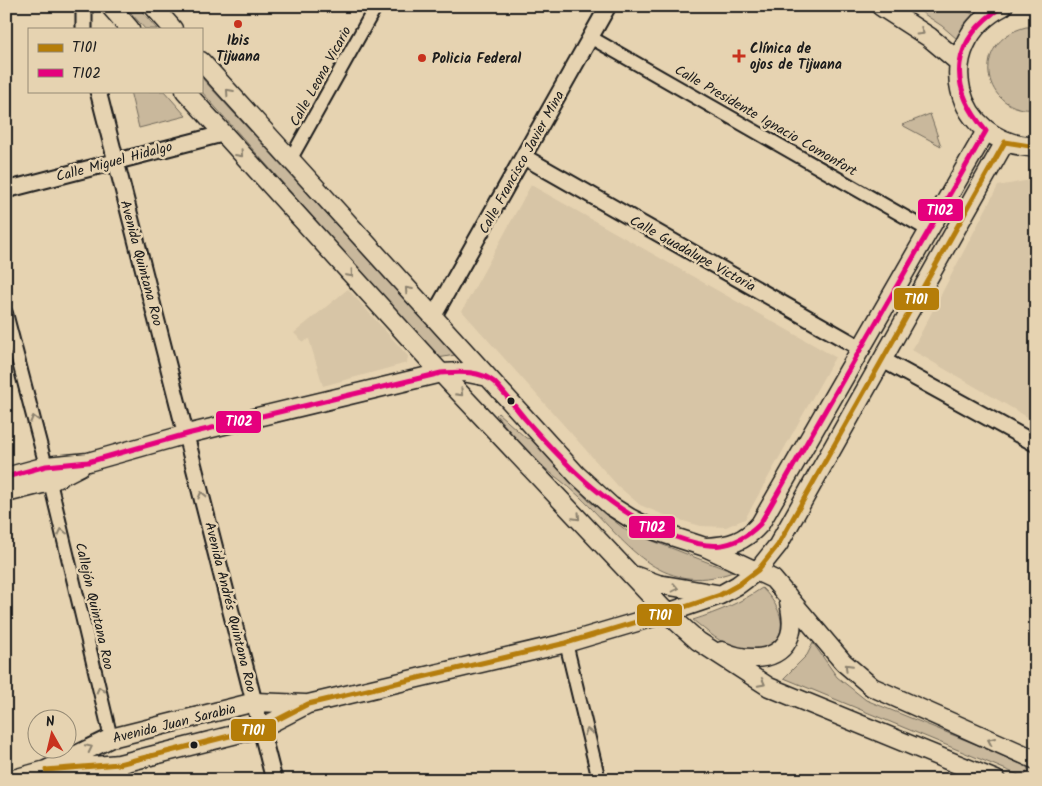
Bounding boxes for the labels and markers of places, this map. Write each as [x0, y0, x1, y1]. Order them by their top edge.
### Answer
marker: Ibis Tijuana [232, 18, 244, 30]
place label: Ibis Tijuana [216, 30, 260, 68]
place label: Clínica de ojos de Tijuana [750, 38, 842, 76]
place label: Policia Federal [432, 48, 521, 70]
marker: Clínica de ojos de Tijuana [732, 49, 746, 63]
marker: Policia Federal [416, 52, 428, 64]
unlabelled marker [506, 396, 516, 406]
unlabelled marker [189, 740, 199, 750]

